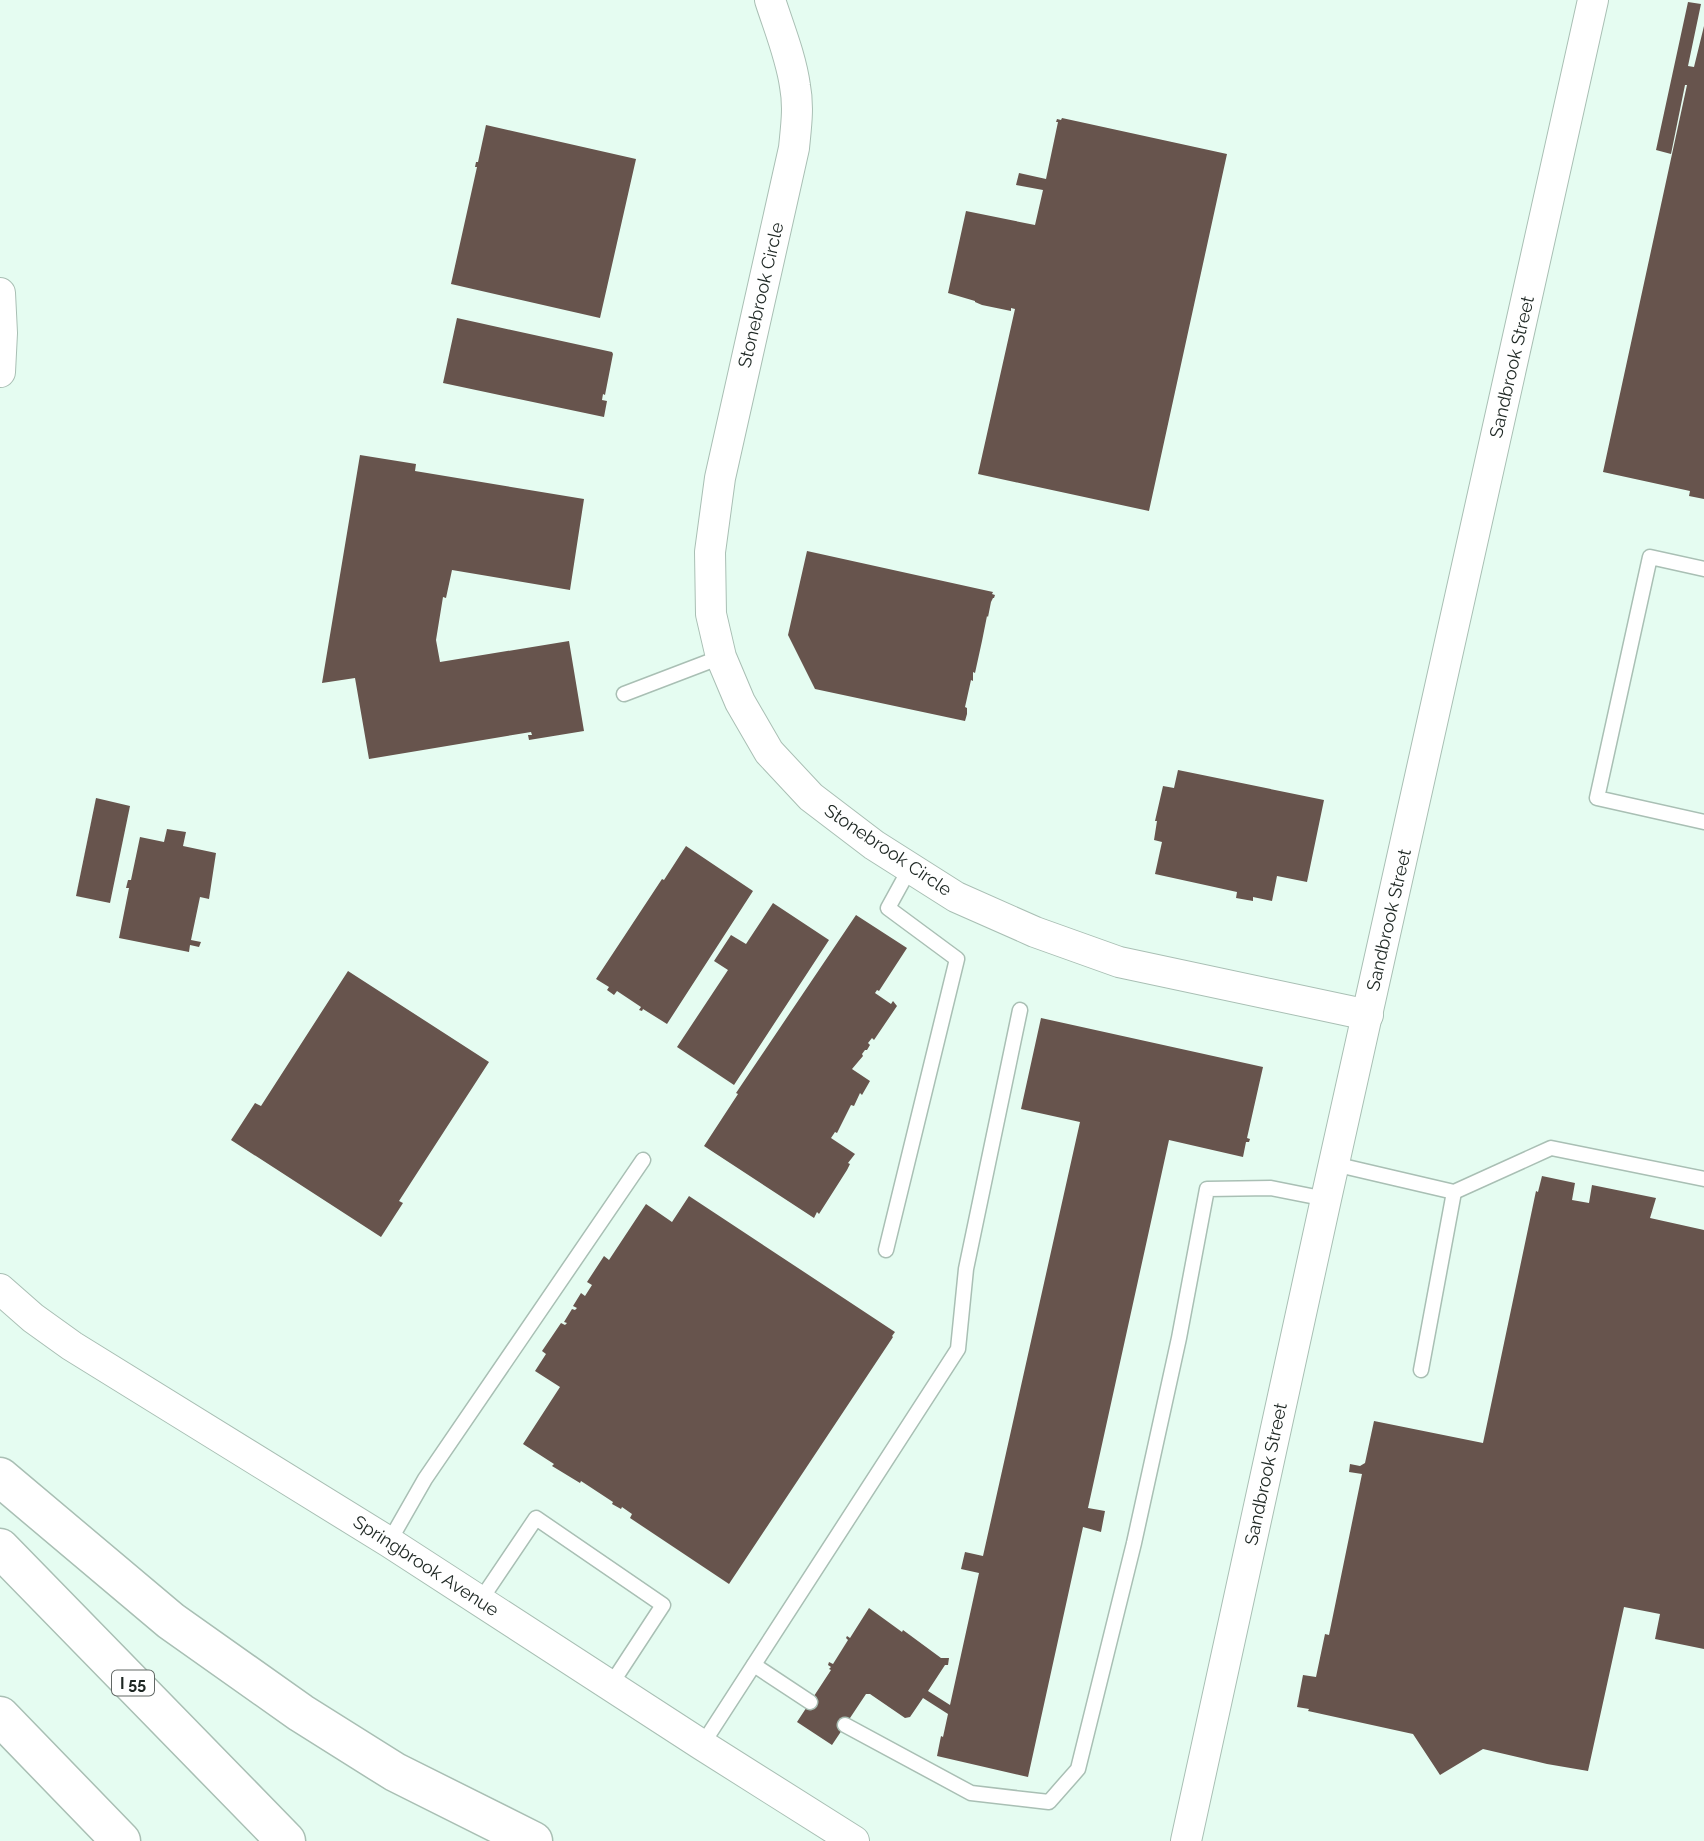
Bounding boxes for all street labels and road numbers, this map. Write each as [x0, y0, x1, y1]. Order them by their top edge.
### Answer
street label: Stonebrook Circle [734, 220, 788, 370]
street label: Sandbrook Street [1485, 294, 1538, 440]
street label: Stonebrook Circle [821, 799, 956, 900]
street label: Sandbrook Street [1362, 847, 1415, 993]
street label: Sandbrook Street [1240, 1401, 1291, 1547]
street label: Springbrook Avenue [350, 1511, 503, 1621]
road number: I 55 [112, 1670, 154, 1695]

